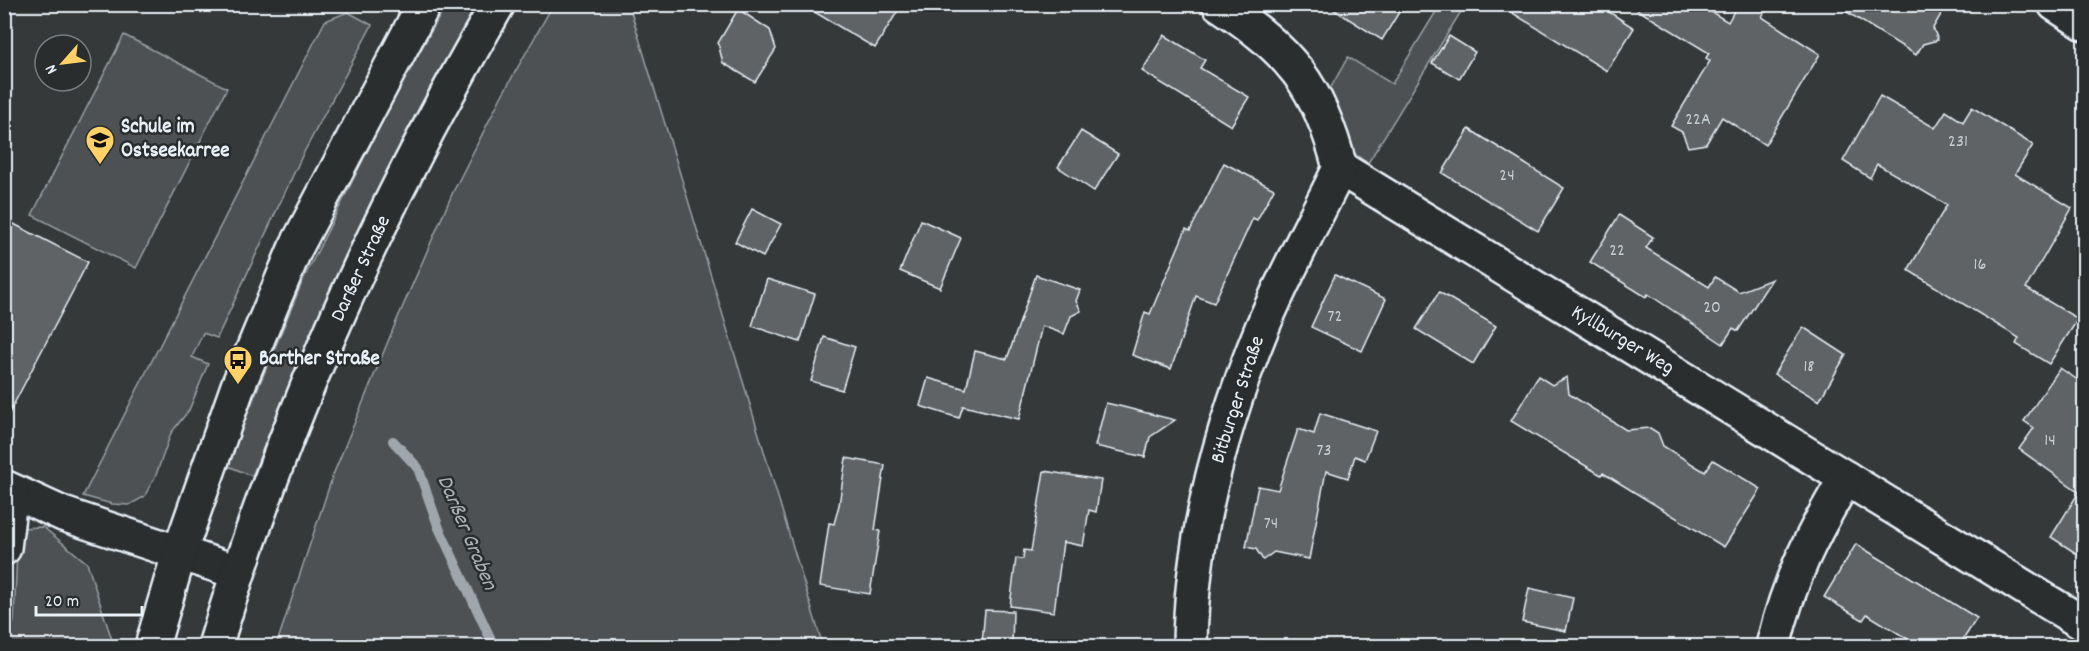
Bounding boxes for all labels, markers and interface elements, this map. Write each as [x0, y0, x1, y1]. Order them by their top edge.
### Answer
north arrow [33, 33, 93, 93]
text: N [40, 60, 64, 78]
house number: 22A [1685, 108, 1711, 133]
place label: Schule im Ostseekarree [121, 113, 230, 167]
school or university icon: Schule im Ostseekarree [84, 124, 116, 166]
house number: 231 [1948, 130, 1968, 155]
house number: 24 [1499, 164, 1515, 189]
street label: Darßer Straße [324, 211, 400, 327]
house number: 22 [1609, 239, 1625, 264]
house number: 16 [1974, 253, 1986, 278]
house number: 20 [1703, 296, 1721, 321]
street label: Kyllburger Weg [1565, 298, 1679, 384]
house number: 72 [1328, 305, 1342, 330]
street label: Bitburger Straße [1204, 332, 1274, 468]
bus stop icon: Barther Straße [222, 344, 254, 386]
place label: Barther Straße [259, 345, 380, 375]
house number: 18 [1803, 355, 1815, 380]
house number: 14 [2044, 429, 2056, 454]
house number: 73 [1317, 439, 1331, 464]
water label: Darßer Graben [428, 471, 504, 596]
house number: 74 [1264, 512, 1278, 537]
scale bar [36, 579, 142, 617]
text: 20 m [45, 590, 79, 615]

